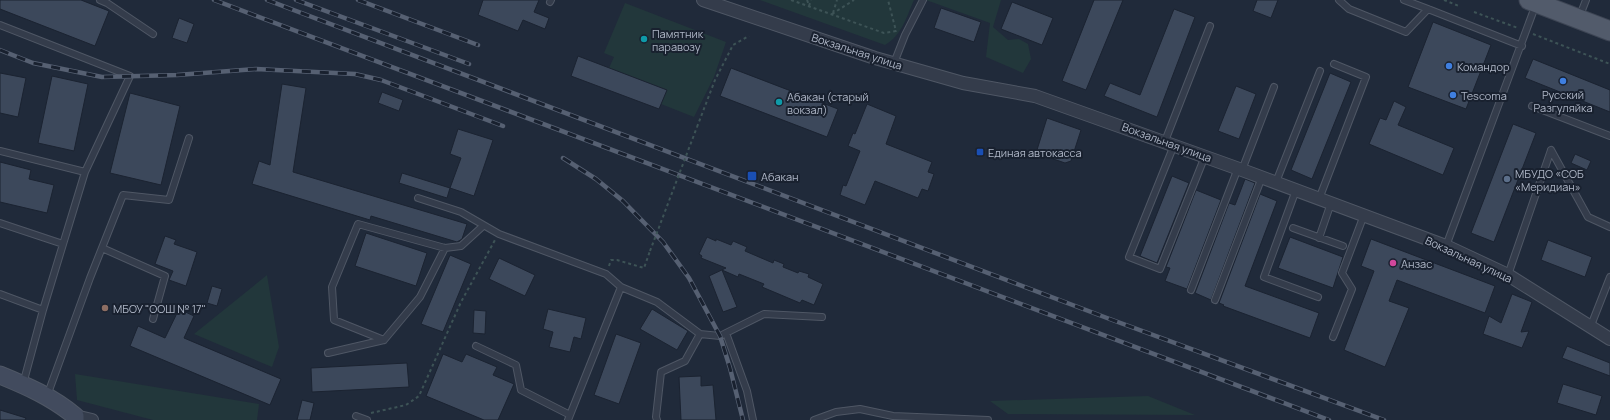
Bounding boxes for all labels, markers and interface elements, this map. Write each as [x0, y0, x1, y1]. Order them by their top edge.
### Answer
place label: Памятник паравозу [652, 26, 704, 54]
street label: Вокзальная улица [810, 29, 904, 73]
marker: Памятник паравозу [639, 34, 649, 44]
place label: Командор [1457, 59, 1510, 74]
marker: Командор [1444, 61, 1454, 71]
marker: Русский Разгуляйка [1558, 76, 1568, 86]
place label: Русский Разгуляйка [1533, 87, 1593, 115]
place label: Tescoma [1461, 88, 1507, 103]
place label: Абакан (старый вокзал) [787, 89, 869, 117]
marker: Tescoma [1448, 90, 1458, 100]
marker: Абакан (старый вокзал) [774, 97, 784, 107]
street label: Вокзальная улица [1120, 119, 1214, 165]
place label: Единая автокасса [988, 145, 1082, 160]
marker: Единая автокасса [975, 147, 985, 157]
place label: МБУДО «СОБ «Меридиан» [1515, 166, 1584, 194]
place label: Абакан [761, 169, 799, 184]
marker: Абакан [746, 170, 758, 182]
marker: МБУДО «СОБ «Меридиан» [1502, 174, 1512, 184]
street label: Вокзальная улица [1423, 232, 1515, 286]
place label: Анзас [1401, 256, 1432, 271]
marker: Анзас [1388, 258, 1398, 268]
place label: МБОУ "ООШ № 17" [113, 301, 206, 316]
marker: МБОУ "ООШ № 17" [100, 303, 110, 313]

